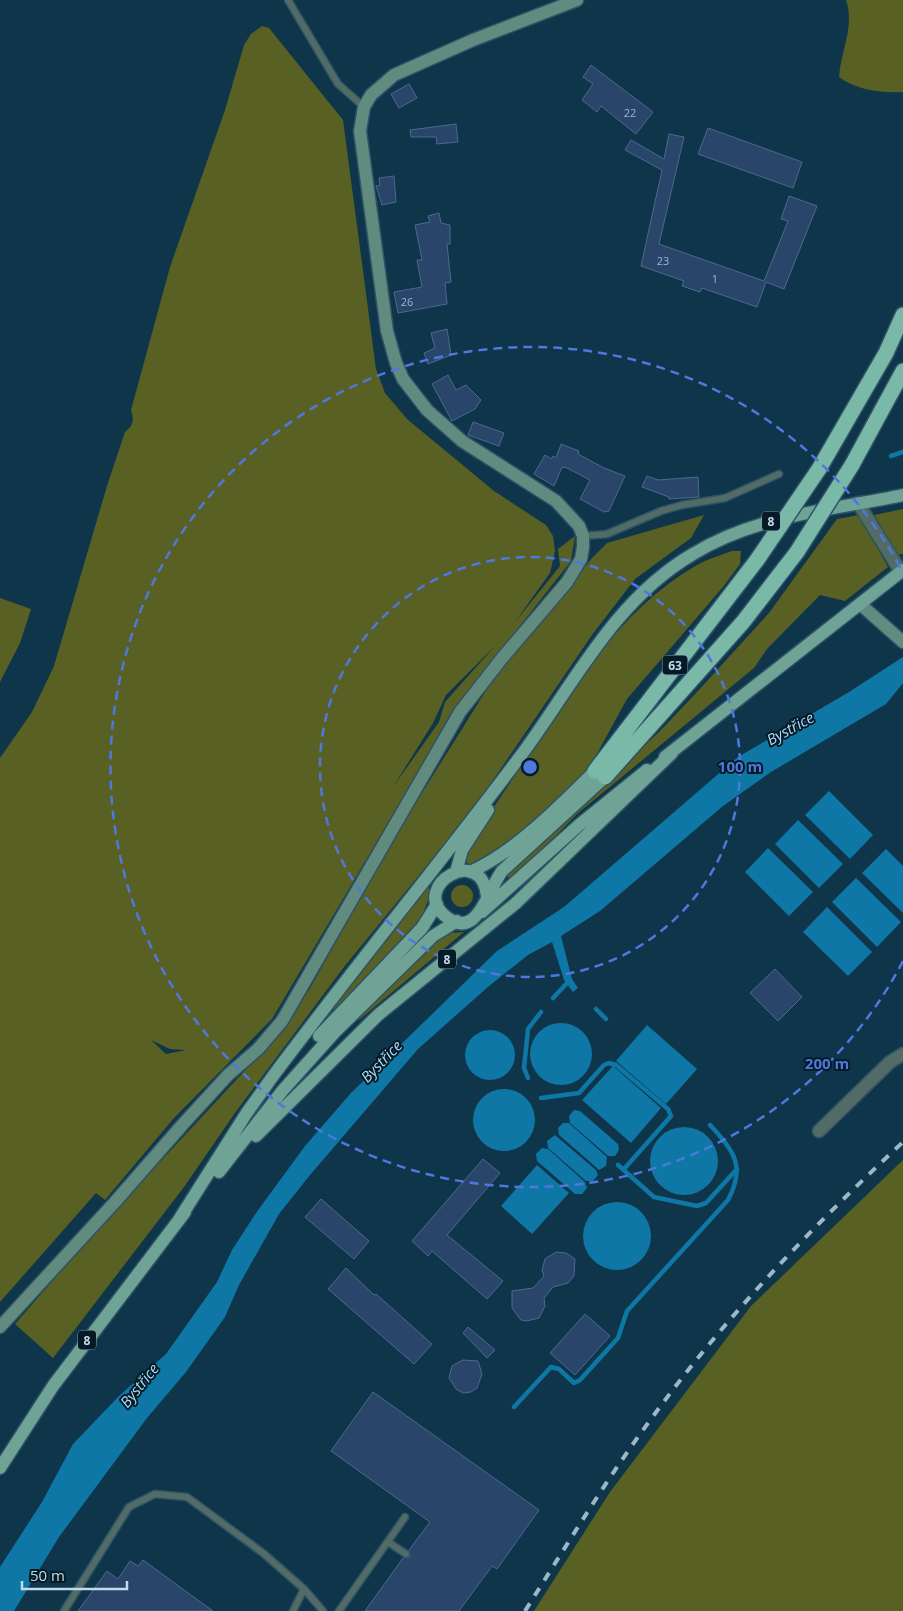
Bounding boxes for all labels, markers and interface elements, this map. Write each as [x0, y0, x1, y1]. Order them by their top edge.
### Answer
house number: 22 [624, 105, 636, 120]
house number: 23 [657, 253, 669, 268]
house number: 1 [712, 271, 718, 286]
house number: 26 [401, 294, 413, 309]
road number: 8 [762, 512, 780, 530]
road number: 63 [662, 656, 688, 674]
water label: Bystřice [763, 707, 818, 749]
text: 100 m [718, 756, 762, 776]
centre of rings [521, 758, 539, 776]
road number: 8 [438, 950, 456, 969]
water label: Bystřice [356, 1035, 406, 1086]
text: 200 m [805, 1053, 849, 1073]
road number: 8 [78, 1330, 96, 1350]
water label: Bystřice [115, 1358, 163, 1411]
scale bar [22, 1558, 128, 1590]
text: 50 m [30, 1565, 65, 1585]

